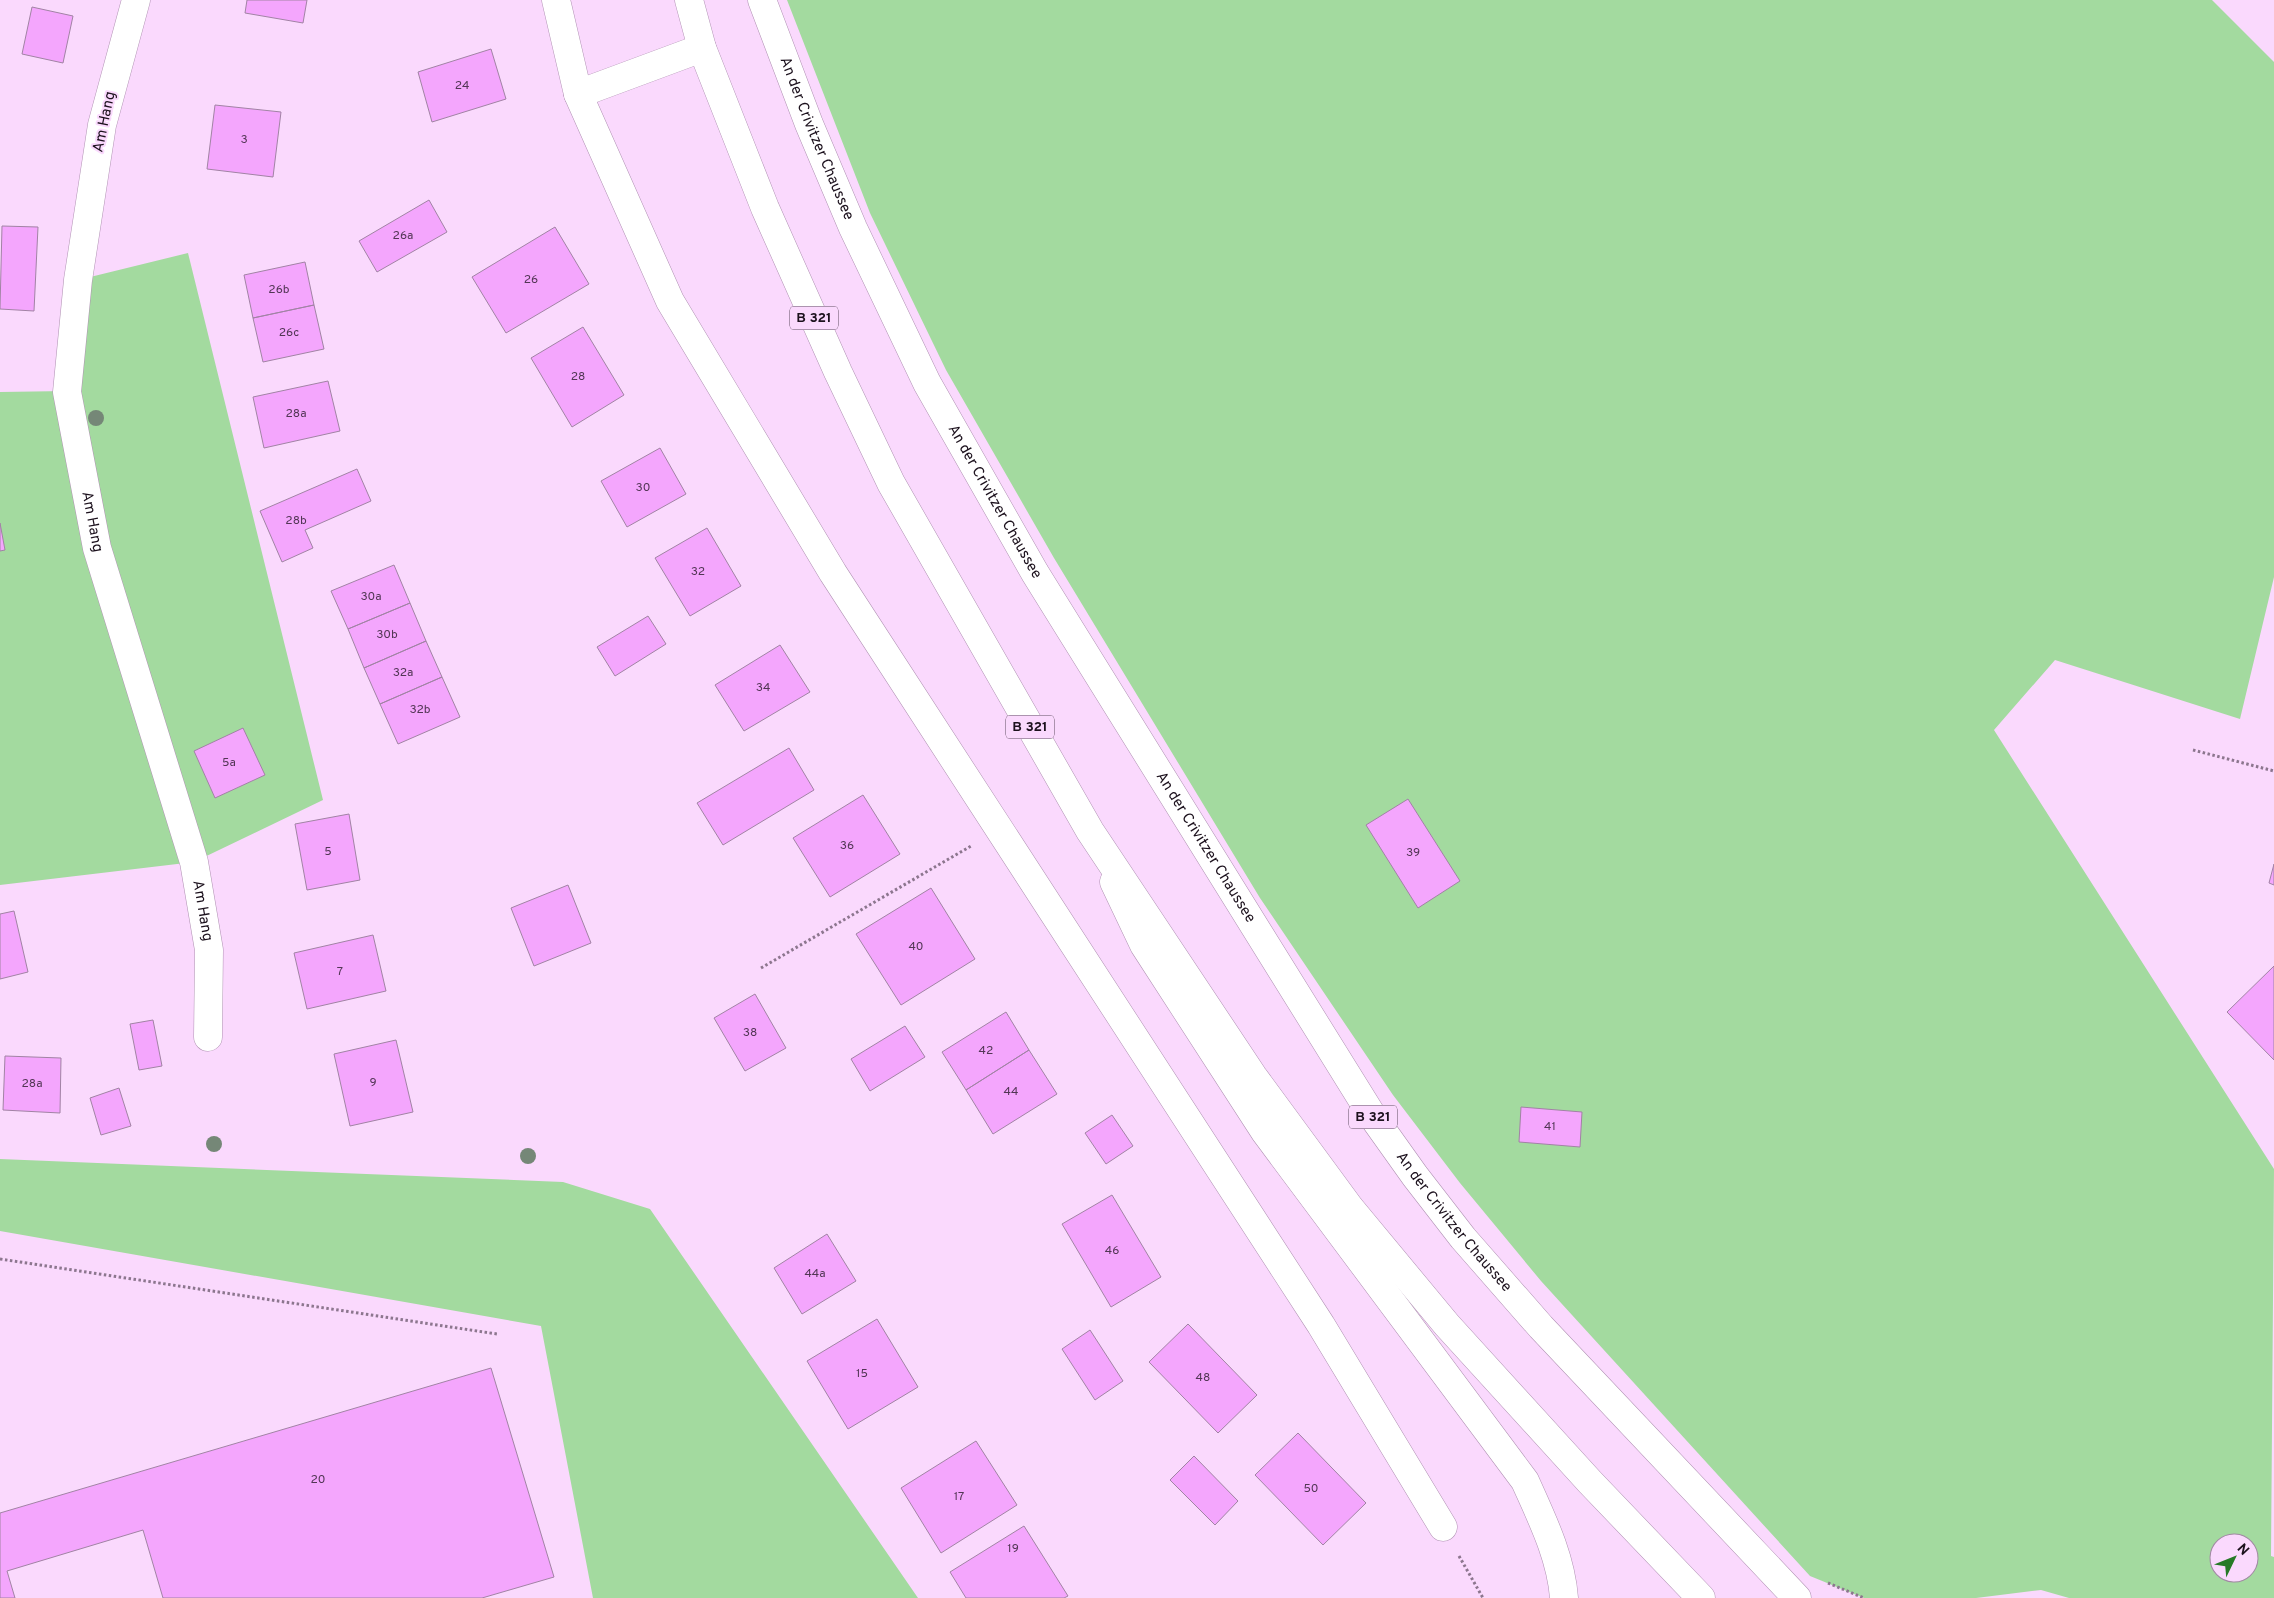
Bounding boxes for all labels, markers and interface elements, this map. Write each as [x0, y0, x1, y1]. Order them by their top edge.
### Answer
street label: An der Crivitzer Chaussee [775, 54, 858, 223]
house number: 24 [455, 78, 469, 94]
street label: Am Hang [89, 90, 121, 154]
house number: 3 [240, 132, 248, 148]
house number: 26a [393, 228, 413, 244]
house number: 26 [524, 272, 538, 288]
house number: 26b [268, 282, 290, 298]
road number: B 321 [790, 306, 838, 330]
house number: 26c [279, 325, 299, 341]
house number: 28 [571, 369, 585, 385]
house number: 28a [285, 406, 307, 422]
street label: An der Crivitzer Chaussee [943, 421, 1046, 583]
house number: 30 [636, 480, 650, 496]
street label: Am Hang [77, 490, 107, 554]
house number: 28b [285, 513, 307, 529]
house number: 32 [691, 564, 705, 580]
house number: 30a [360, 589, 382, 605]
house number: 30b [376, 627, 398, 643]
house number: 32a [393, 665, 413, 681]
house number: 34 [756, 680, 770, 696]
house number: 32b [409, 702, 431, 718]
road number: B 321 [1006, 716, 1054, 739]
house number: 5a [222, 755, 236, 771]
street label: An der Crivitzer Chaussee [1151, 768, 1260, 927]
house number: 36 [840, 838, 854, 854]
house number: 5 [324, 844, 332, 860]
house number: 39 [1406, 845, 1420, 861]
street label: Am Hang [188, 879, 217, 943]
house number: 40 [908, 939, 924, 955]
house number: 7 [337, 964, 343, 980]
house number: 38 [743, 1025, 757, 1041]
house number: 42 [979, 1043, 993, 1059]
house number: 9 [369, 1075, 377, 1091]
house number: 28a [21, 1076, 43, 1092]
house number: 44 [1004, 1084, 1018, 1100]
road number: B 321 [1349, 1106, 1397, 1128]
house number: 41 [1544, 1119, 1556, 1135]
street label: An der Crivitzer Chaussee [1392, 1148, 1516, 1296]
house number: 46 [1105, 1243, 1119, 1259]
house number: 44a [804, 1266, 826, 1282]
house number: 15 [856, 1366, 868, 1382]
house number: 48 [1196, 1370, 1210, 1386]
house number: 20 [310, 1472, 326, 1488]
house number: 50 [1303, 1481, 1319, 1497]
house number: 17 [954, 1489, 964, 1505]
north arrow [2209, 1533, 2259, 1583]
house number: 19 [1007, 1541, 1019, 1557]
text: N [2233, 1541, 2252, 1560]

